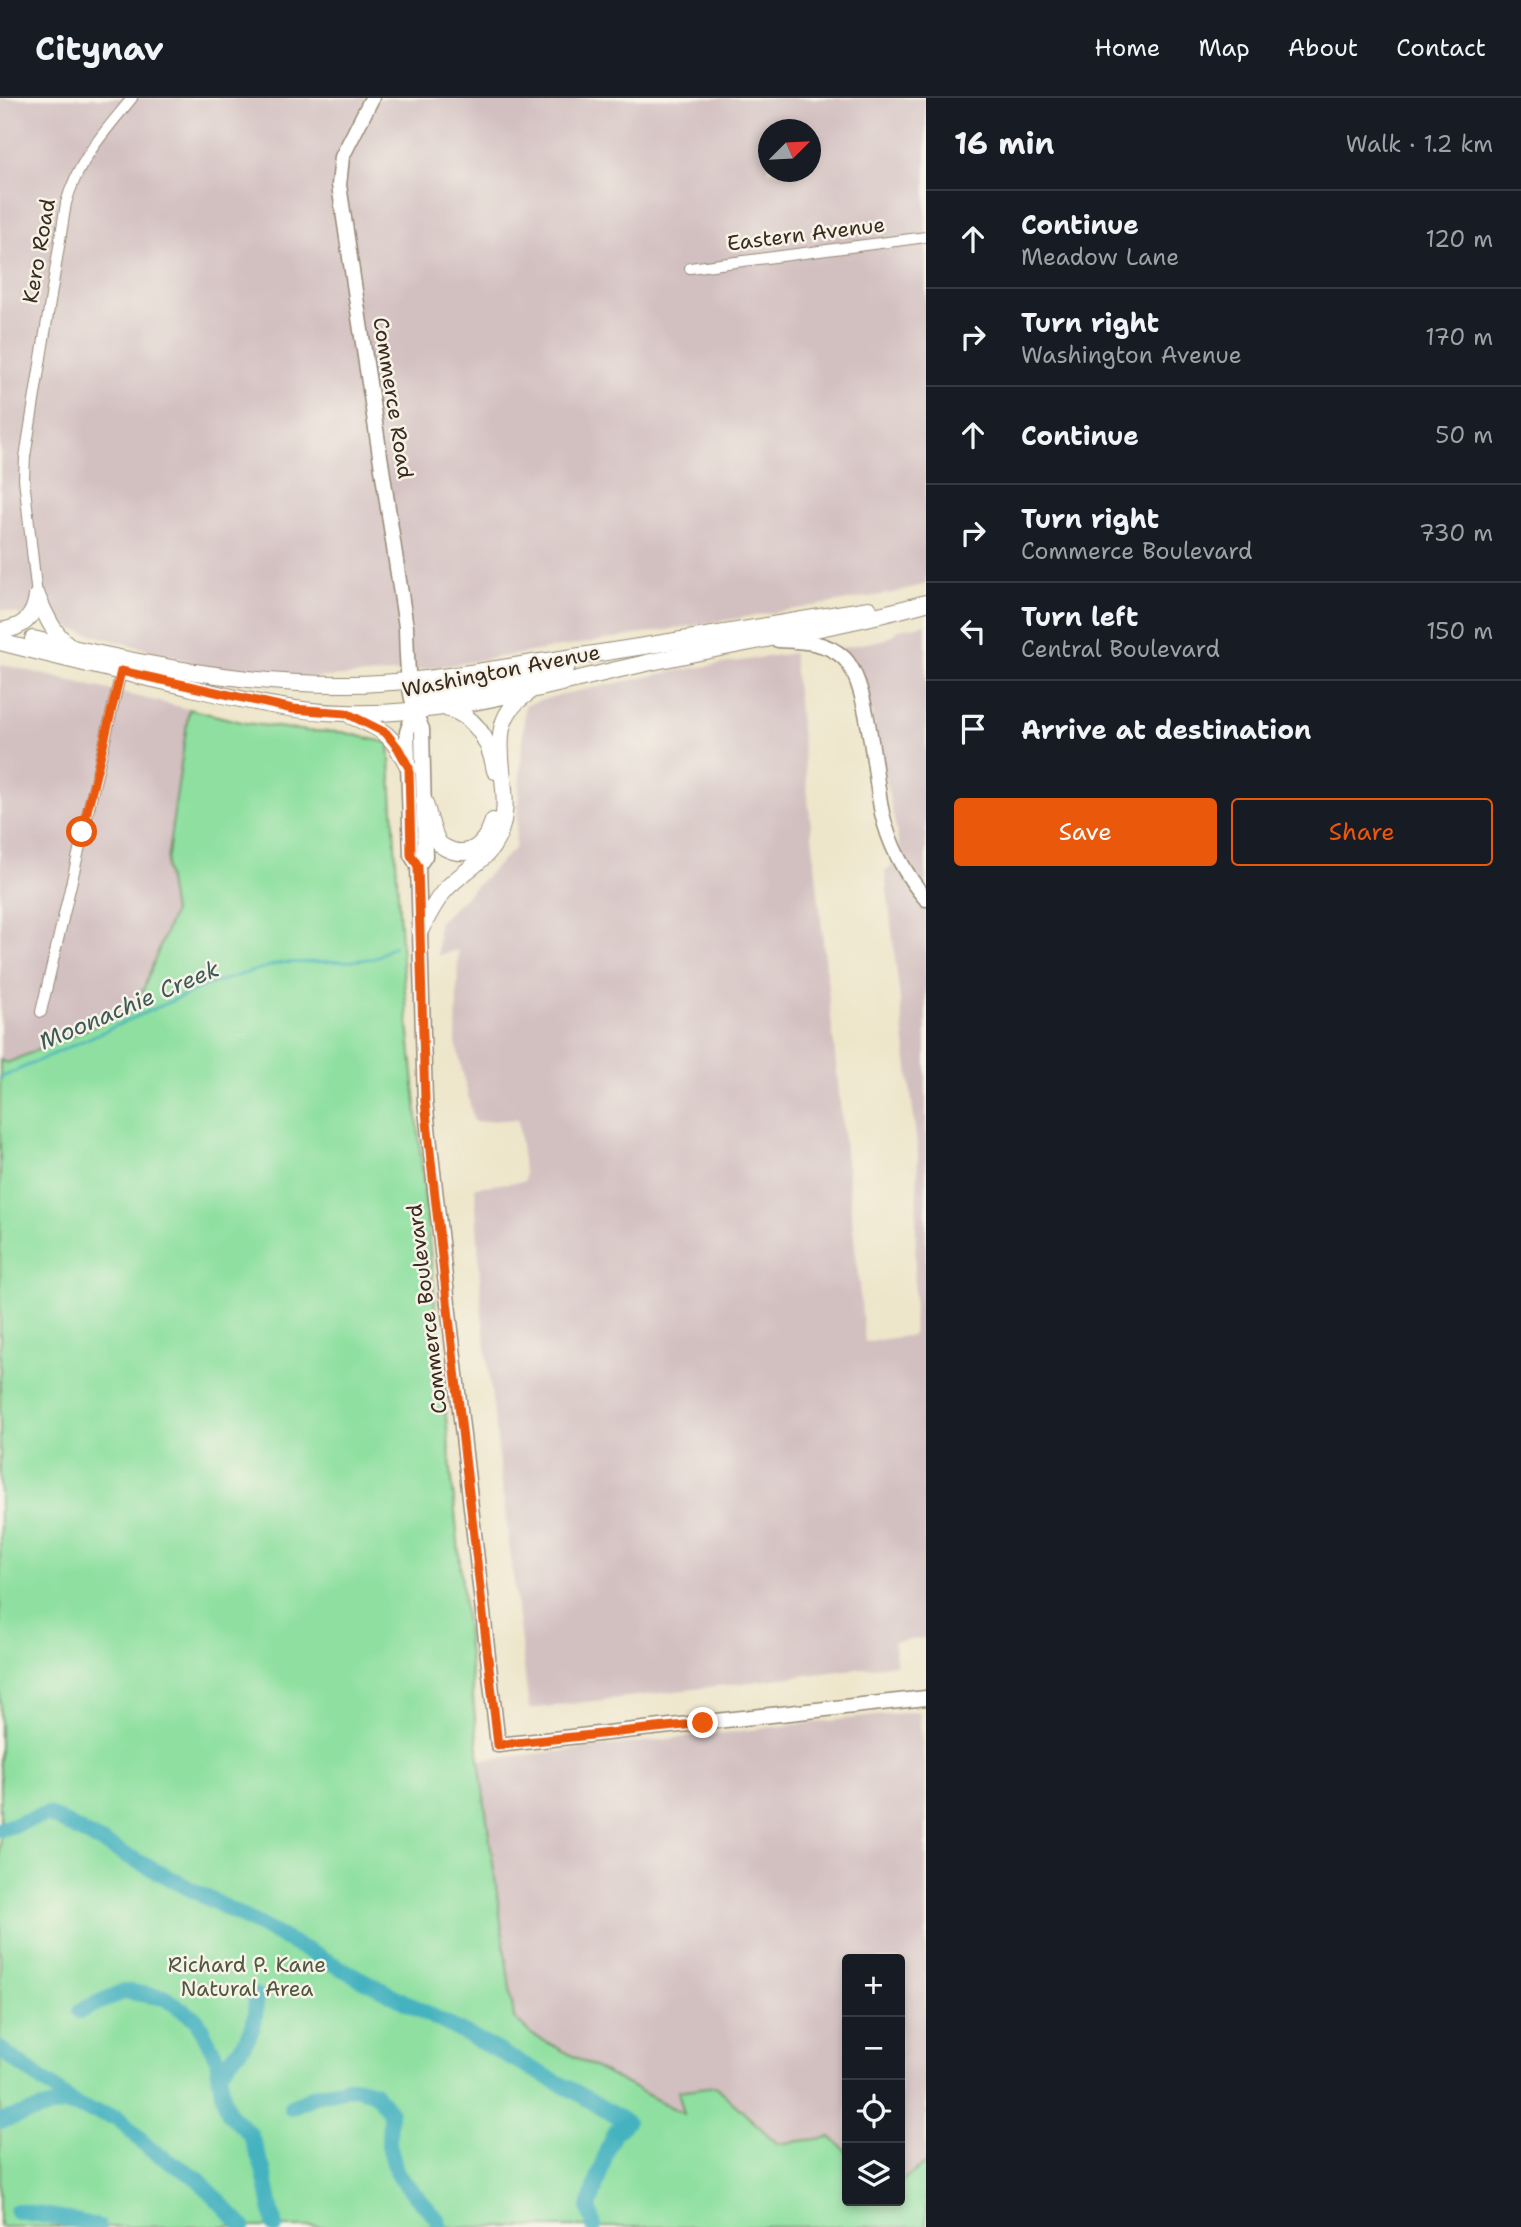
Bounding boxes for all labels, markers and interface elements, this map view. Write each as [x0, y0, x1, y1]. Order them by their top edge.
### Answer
text: Citynav [35, 26, 164, 71]
text: Home [1094, 32, 1160, 64]
text: Map [1198, 32, 1250, 64]
text: About [1288, 32, 1358, 64]
text: Contact [1396, 32, 1486, 64]
north arrow [758, 119, 821, 182]
text: 16 min [954, 123, 1054, 164]
text: Walk · 1.2 km [1346, 129, 1493, 159]
street label: Kero Road [16, 197, 62, 305]
text: Continue [1021, 207, 1139, 242]
street label: Eastern Avenue [725, 210, 887, 258]
icon: ahead [954, 220, 992, 258]
text: 120 m [1425, 224, 1493, 254]
text: Meadow Lane [1021, 242, 1179, 272]
text: Turn right [1021, 305, 1159, 340]
street label: Commerce Road [366, 315, 420, 481]
icon: right [954, 318, 992, 356]
text: 170 m [1425, 322, 1493, 352]
text: Washington Avenue [1021, 340, 1242, 370]
icon: ahead [954, 416, 992, 454]
text: Continue [1021, 418, 1139, 453]
text: 50 m [1435, 420, 1493, 450]
text: Turn right [1021, 501, 1159, 536]
icon: right [954, 514, 992, 552]
text: 730 m [1419, 518, 1493, 548]
text: Commerce Boulevard [1021, 536, 1253, 566]
text: Turn left [1021, 599, 1138, 634]
icon: left [954, 612, 992, 650]
text: 150 m [1426, 616, 1493, 646]
text: Central Boulevard [1021, 634, 1220, 664]
street label: Washington Avenue [399, 638, 603, 704]
icon: arrive [954, 710, 992, 748]
text: Arrive at destination [1021, 712, 1311, 747]
button: Save [954, 798, 1217, 866]
button: Share [1231, 798, 1493, 866]
route start [66, 816, 97, 847]
water label: Moonachie Creek [34, 953, 224, 1057]
street label: Commerce Boulevard [400, 1202, 454, 1416]
route end [687, 1707, 718, 1738]
park label: Richard P. Kane Natural Area [168, 1951, 326, 2003]
map controls [842, 1954, 905, 2206]
button: + [842, 1954, 905, 2017]
button: − [842, 2017, 905, 2080]
button: locate [842, 2080, 905, 2143]
button: layers [842, 2143, 905, 2206]

